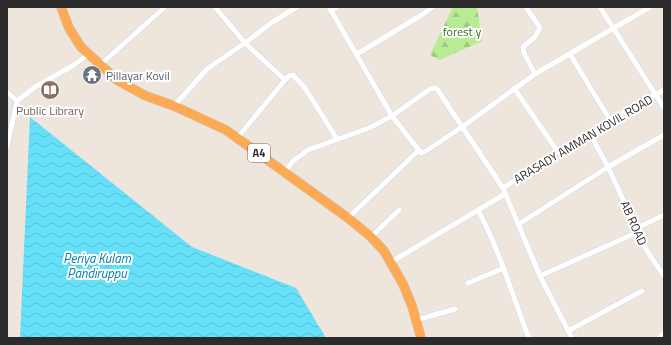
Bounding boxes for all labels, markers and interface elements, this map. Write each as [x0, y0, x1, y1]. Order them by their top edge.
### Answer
park label: forest y [443, 22, 481, 41]
temple icon: Pillayar Kovil [81, 64, 103, 86]
place label: Pillayar Kovil [106, 66, 170, 85]
library icon: Public Library [39, 79, 61, 101]
street label: ARASADY AMMAN KOVIL ROAD [510, 90, 656, 188]
place label: Public Library [16, 101, 84, 120]
road number: A4 [248, 144, 270, 162]
street label: AB ROAD [616, 198, 652, 249]
water label: Periya Kulam Pandiruppu [63, 248, 132, 283]

